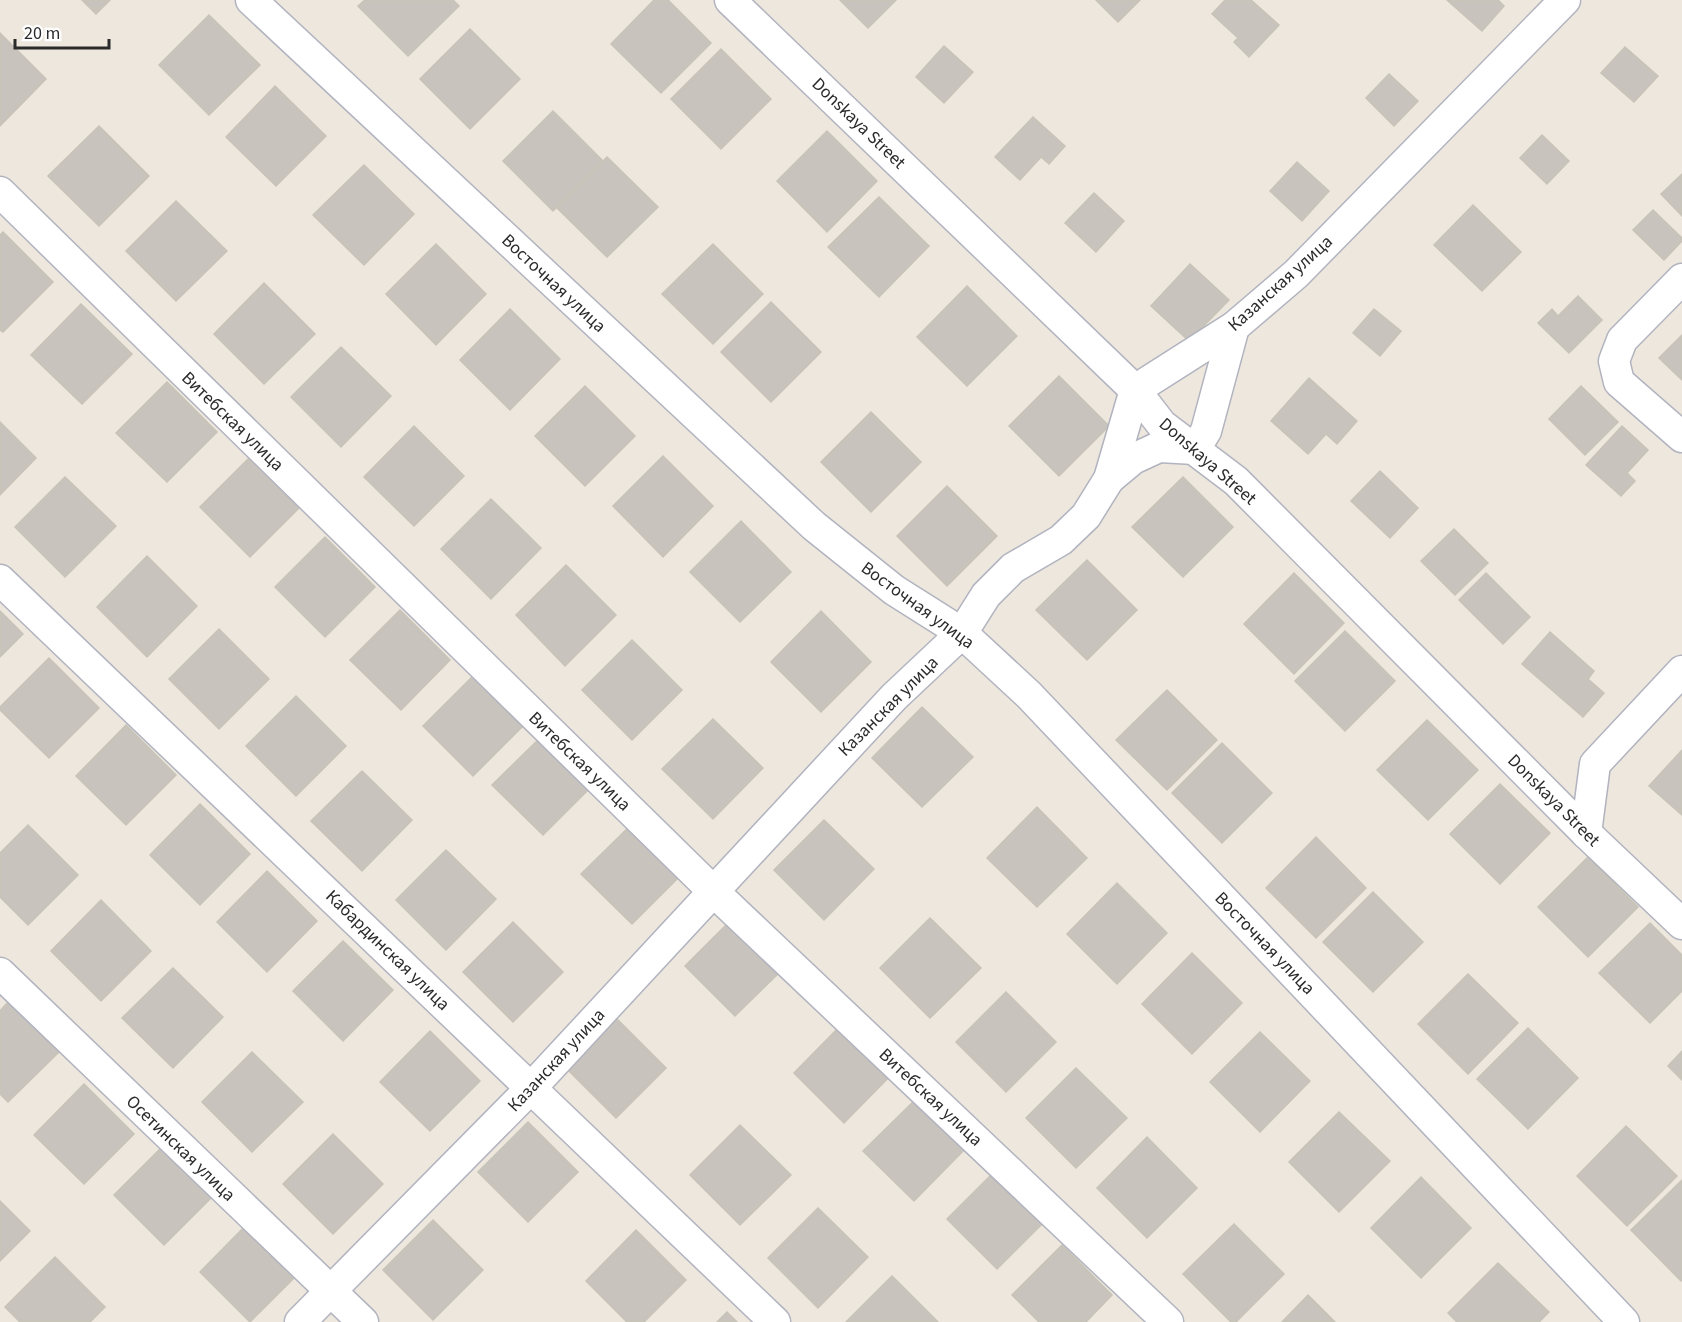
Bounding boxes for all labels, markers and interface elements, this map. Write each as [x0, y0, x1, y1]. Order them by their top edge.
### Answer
scale bar [15, 12, 110, 50]
text: 20 m [24, 21, 60, 46]
street label: Donskaya Street [806, 72, 911, 175]
street label: Восточная улица [496, 228, 611, 338]
street label: Казанская улица [1223, 230, 1338, 337]
street label: Витебская улица [176, 366, 289, 477]
street label: Donskaya Street [1153, 412, 1262, 511]
street label: Восточная улица [856, 556, 980, 655]
street label: Казанская улица [833, 651, 944, 762]
street label: Витебская улица [523, 706, 636, 817]
street label: Donskaya Street [1502, 748, 1606, 852]
street label: Кабардинская улица [320, 884, 455, 1016]
street label: Восточная улица [1209, 886, 1320, 1000]
street label: Казанская улица [502, 1003, 611, 1117]
street label: Витебская улица [873, 1043, 988, 1152]
street label: Осетинская улица [120, 1090, 241, 1207]

